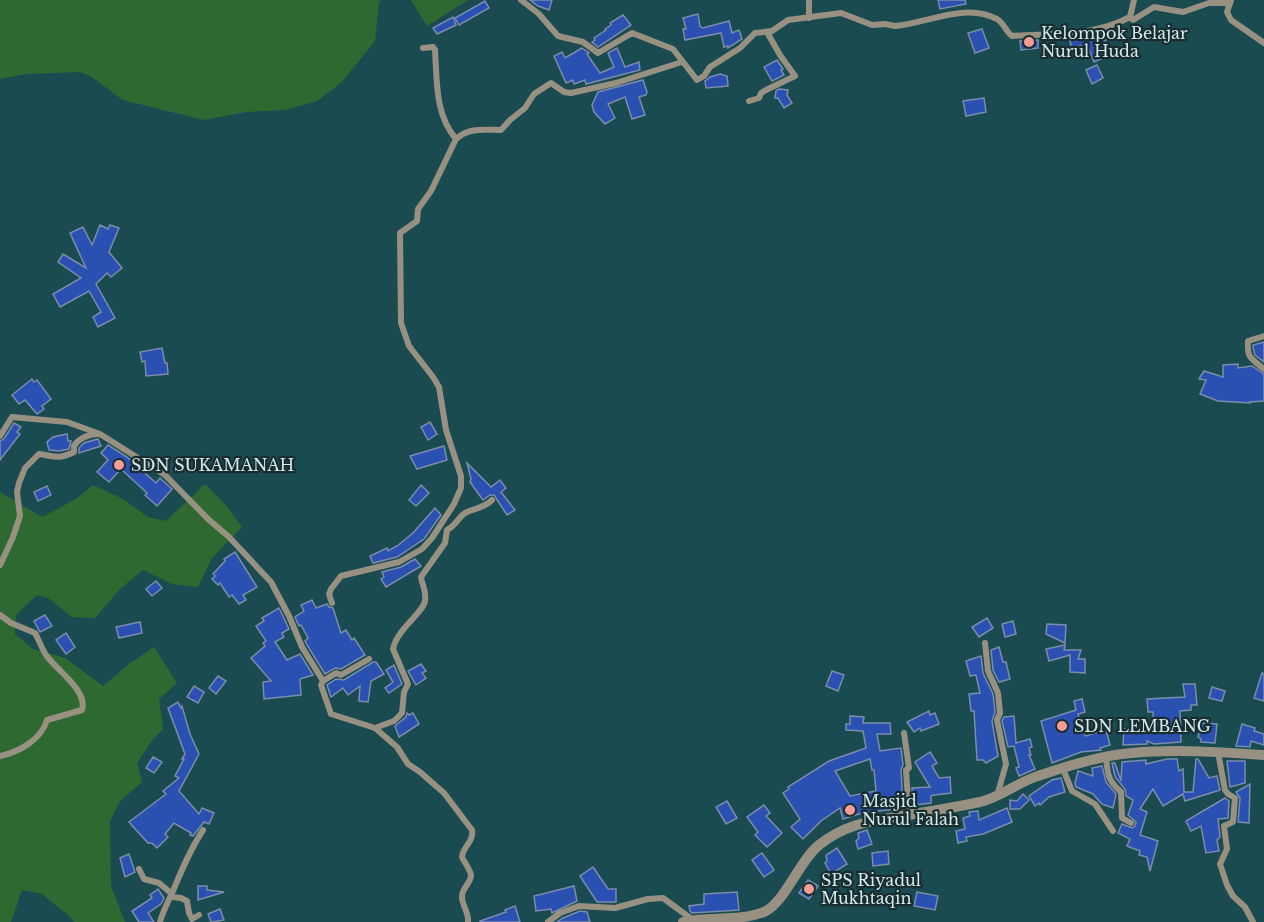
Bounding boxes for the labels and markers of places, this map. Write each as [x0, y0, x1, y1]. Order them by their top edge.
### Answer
place label: Kelompok Belajar Nurul Huda [1041, 23, 1188, 61]
marker: Kelompok Belajar Nurul Huda [1022, 35, 1036, 49]
place label: SDN SUKAMANAH [131, 455, 295, 475]
marker: SDN SUKAMANAH [112, 458, 126, 472]
place label: SDN LEMBANG [1074, 716, 1211, 736]
marker: SDN LEMBANG [1055, 719, 1069, 733]
place label: Masjid Nurul Falah [862, 791, 959, 829]
marker: Masjid Nurul Falah [843, 803, 857, 817]
place label: SPS Riyadul Mukhtaqin [821, 870, 921, 908]
marker: SPS Riyadul Mukhtaqin [802, 882, 816, 896]

